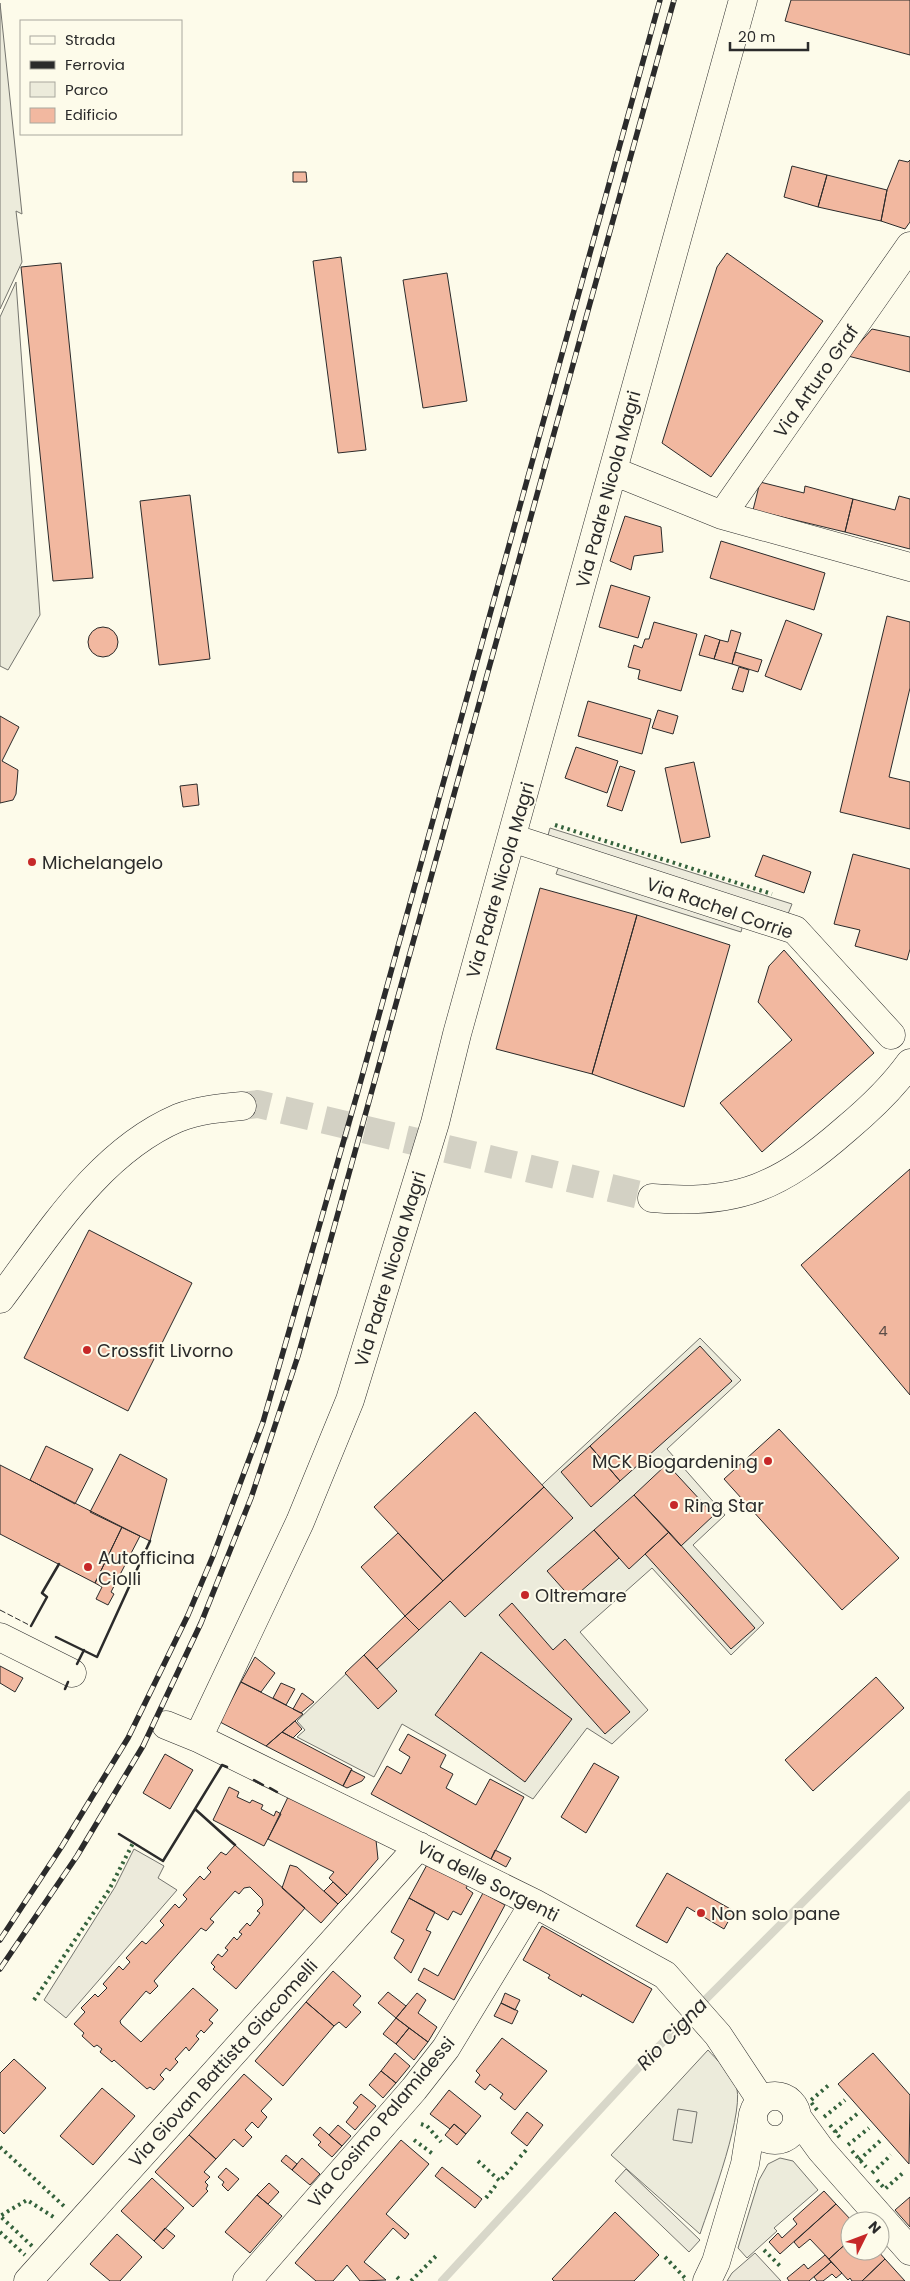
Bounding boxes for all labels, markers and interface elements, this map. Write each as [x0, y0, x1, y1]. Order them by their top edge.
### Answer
legend [20, 20, 182, 135]
scale bar [730, 20, 808, 52]
text: 20 m [738, 26, 776, 47]
text: Strada [65, 29, 115, 50]
text: Ferrovia [65, 54, 125, 75]
text: Parco [65, 79, 108, 100]
text: Edificio [65, 104, 118, 125]
street label: Via Arturo Graf [768, 320, 864, 442]
street label: Via Padre Nicola Magri [570, 388, 646, 590]
street label: Via Padre Nicola Magri [460, 779, 540, 981]
place label: Michelangelo [42, 850, 163, 875]
marker: Michelangelo [26, 856, 38, 868]
street label: Via Rachel Corrie [643, 871, 797, 945]
street label: Via Padre Nicola Magri [348, 1168, 432, 1370]
house number: 4 [878, 1320, 888, 1341]
place label: Crossfit Livorno [97, 1338, 233, 1363]
marker: Crossfit Livorno [81, 1344, 93, 1356]
place label: MCK Biogardening [592, 1449, 758, 1474]
marker: MCK Biogardening [762, 1455, 774, 1467]
place label: Ring Star [684, 1493, 764, 1518]
marker: Ring Star [668, 1499, 680, 1511]
place label: Autofficina Ciolli [98, 1545, 195, 1591]
marker: Autofficina Ciolli [82, 1561, 94, 1573]
place label: Oltremare [535, 1583, 627, 1608]
marker: Oltremare [519, 1589, 531, 1601]
street label: Via delle Sorgenti [413, 1834, 563, 1928]
place label: Non solo pane [711, 1901, 840, 1926]
marker: Non solo pane [695, 1907, 707, 1919]
street label: Via Giovan Battista Giacomelli [123, 1954, 323, 2172]
water label: Rio Cigna [631, 1992, 714, 2076]
street label: Via Cosimo Palamidessi [302, 2031, 460, 2213]
north arrow [840, 2211, 890, 2261]
text: N [864, 2217, 886, 2238]

